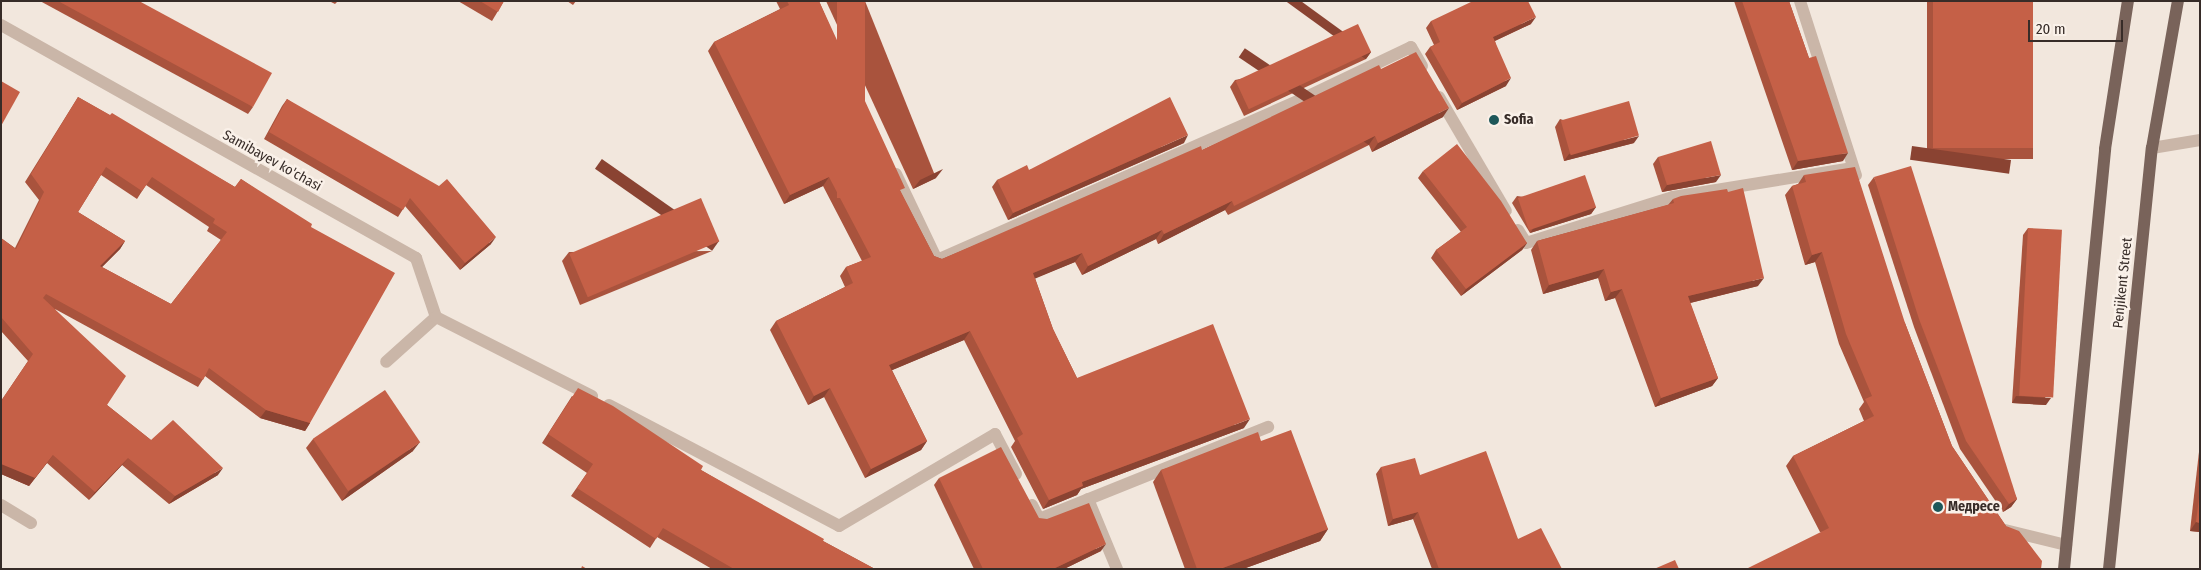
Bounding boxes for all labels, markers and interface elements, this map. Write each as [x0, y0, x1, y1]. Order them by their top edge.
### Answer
scale bar [2031, 10, 2126, 42]
text: 20 m [2036, 20, 2066, 38]
place label: Sofia [1504, 112, 1533, 128]
marker: Sofia [1488, 114, 1500, 126]
street label: Samibayev ko'chasi [220, 127, 324, 195]
street label: Penjikent Street [2110, 237, 2136, 329]
place label: Медресе [1948, 499, 2000, 515]
marker: Медресе [1932, 501, 1944, 513]

